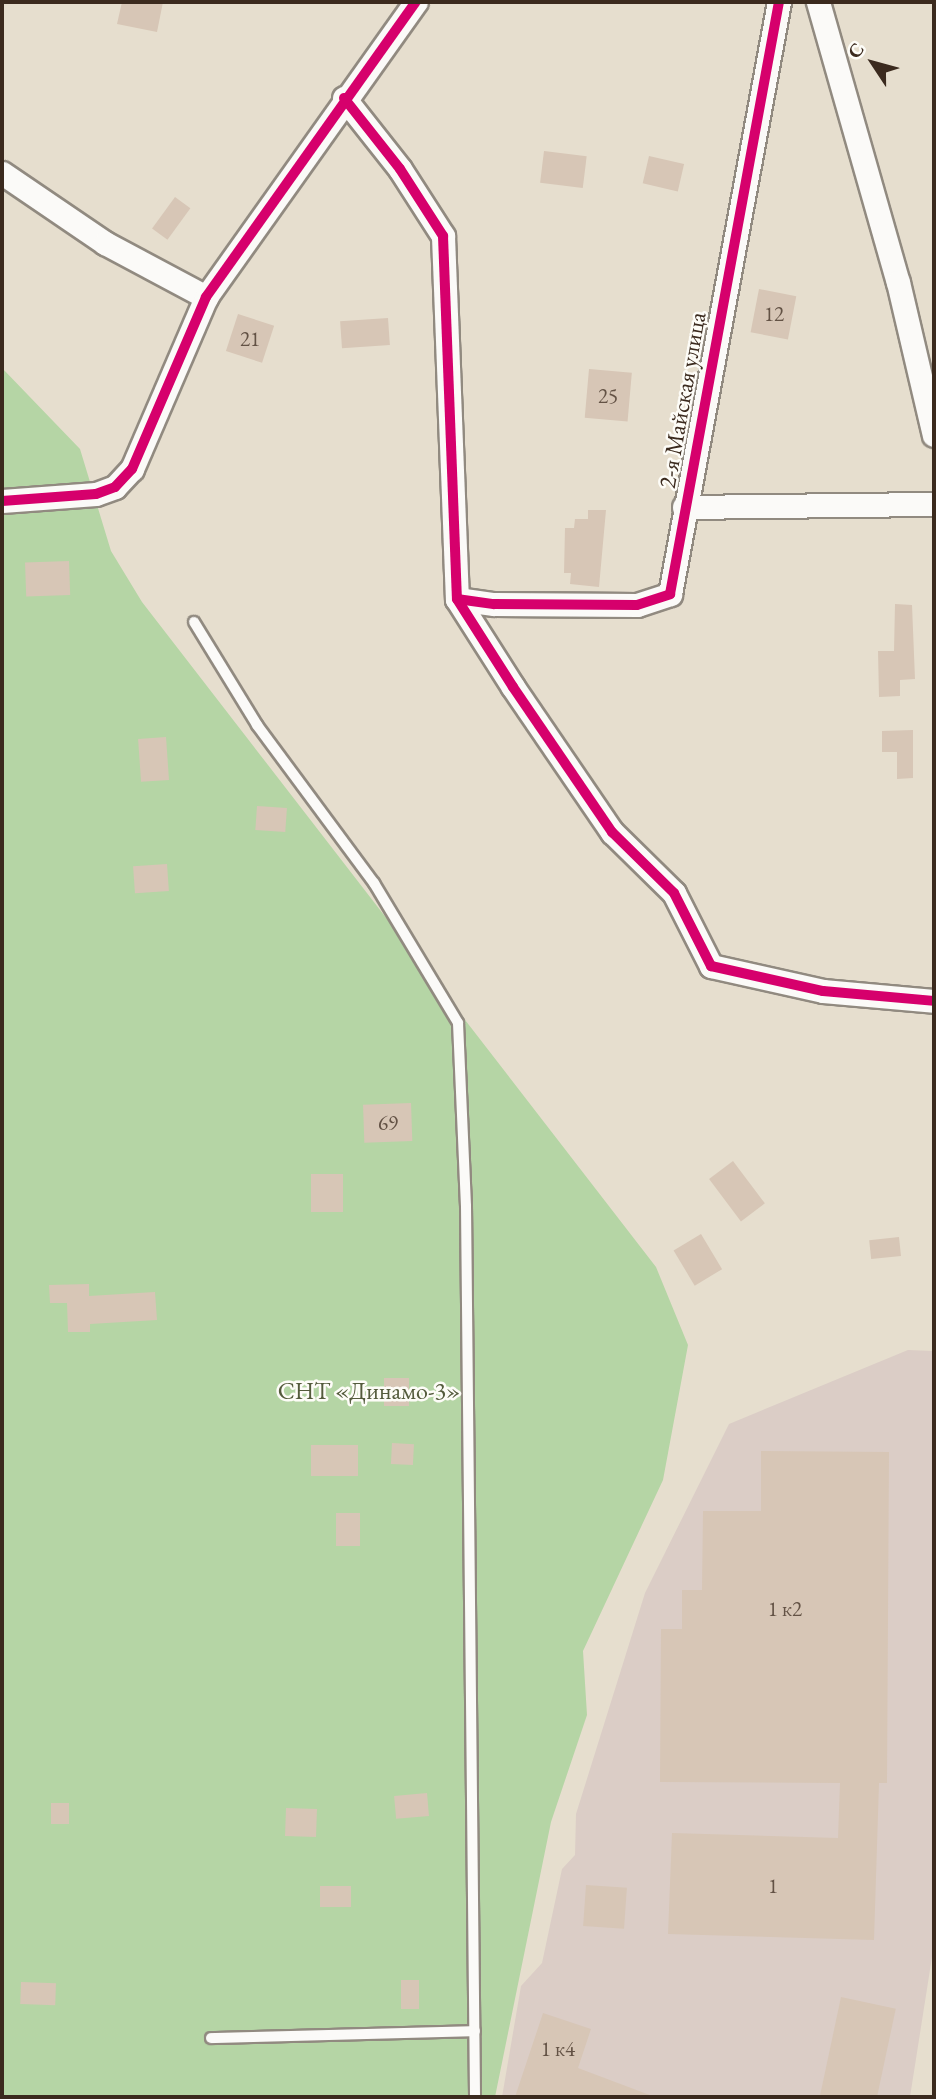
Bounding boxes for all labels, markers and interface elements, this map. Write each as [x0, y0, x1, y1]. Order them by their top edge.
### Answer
north arrow [838, 28, 908, 98]
text: С [842, 38, 870, 63]
house number: 12 [764, 301, 784, 327]
street label: 2-я Майская улица [652, 310, 712, 490]
house number: 21 [240, 326, 260, 352]
house number: 25 [598, 383, 618, 409]
house number: 69 [378, 1110, 398, 1136]
park label: СНТ «Динамо-3» [278, 1377, 460, 1405]
house number: 1 к2 [768, 1596, 802, 1622]
house number: 1 [768, 1873, 778, 1899]
house number: 1 к4 [541, 2036, 575, 2062]

